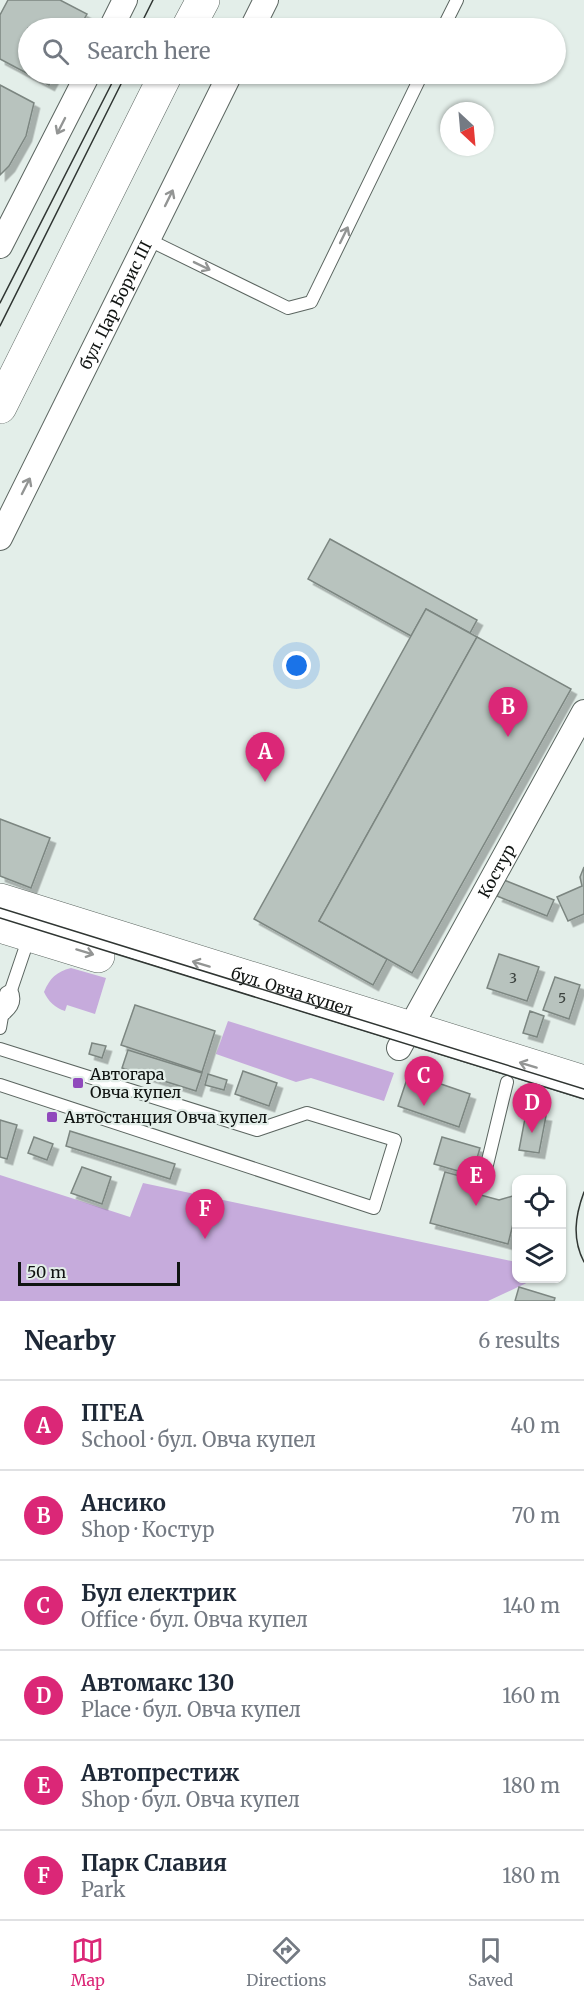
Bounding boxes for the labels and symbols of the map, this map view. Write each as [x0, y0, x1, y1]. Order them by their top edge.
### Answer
north arrow [440, 102, 494, 156]
one-way arrow [55, 116, 67, 134]
one-way arrow [164, 190, 176, 208]
one-way arrow [338, 226, 350, 244]
street label: бул. Цар Борис III [75, 237, 156, 373]
one-way arrow [192, 260, 210, 272]
one-way arrow [21, 477, 32, 495]
your location [282, 651, 311, 680]
pin: B [488, 688, 528, 737]
pin: A [246, 732, 284, 782]
street label: Костур [474, 841, 519, 901]
one-way arrow [75, 947, 94, 958]
one-way arrow [192, 958, 211, 969]
street label: бул. Овча купел [229, 963, 356, 1020]
house number: 3 [509, 969, 517, 987]
house number: 5 [558, 989, 566, 1007]
pin: C [404, 1056, 444, 1106]
one-way arrow [519, 1059, 538, 1070]
place label: Автогара Овча купел [89, 1064, 181, 1102]
marker: Автогара Овча купел [71, 1076, 85, 1090]
pin: D [512, 1084, 552, 1133]
place label: Автостанция Овча купел [63, 1107, 268, 1127]
marker: Автостанция Овча купел [45, 1110, 59, 1124]
pin: E [456, 1156, 496, 1206]
pin: F [186, 1190, 224, 1239]
scale bar [18, 1259, 180, 1286]

